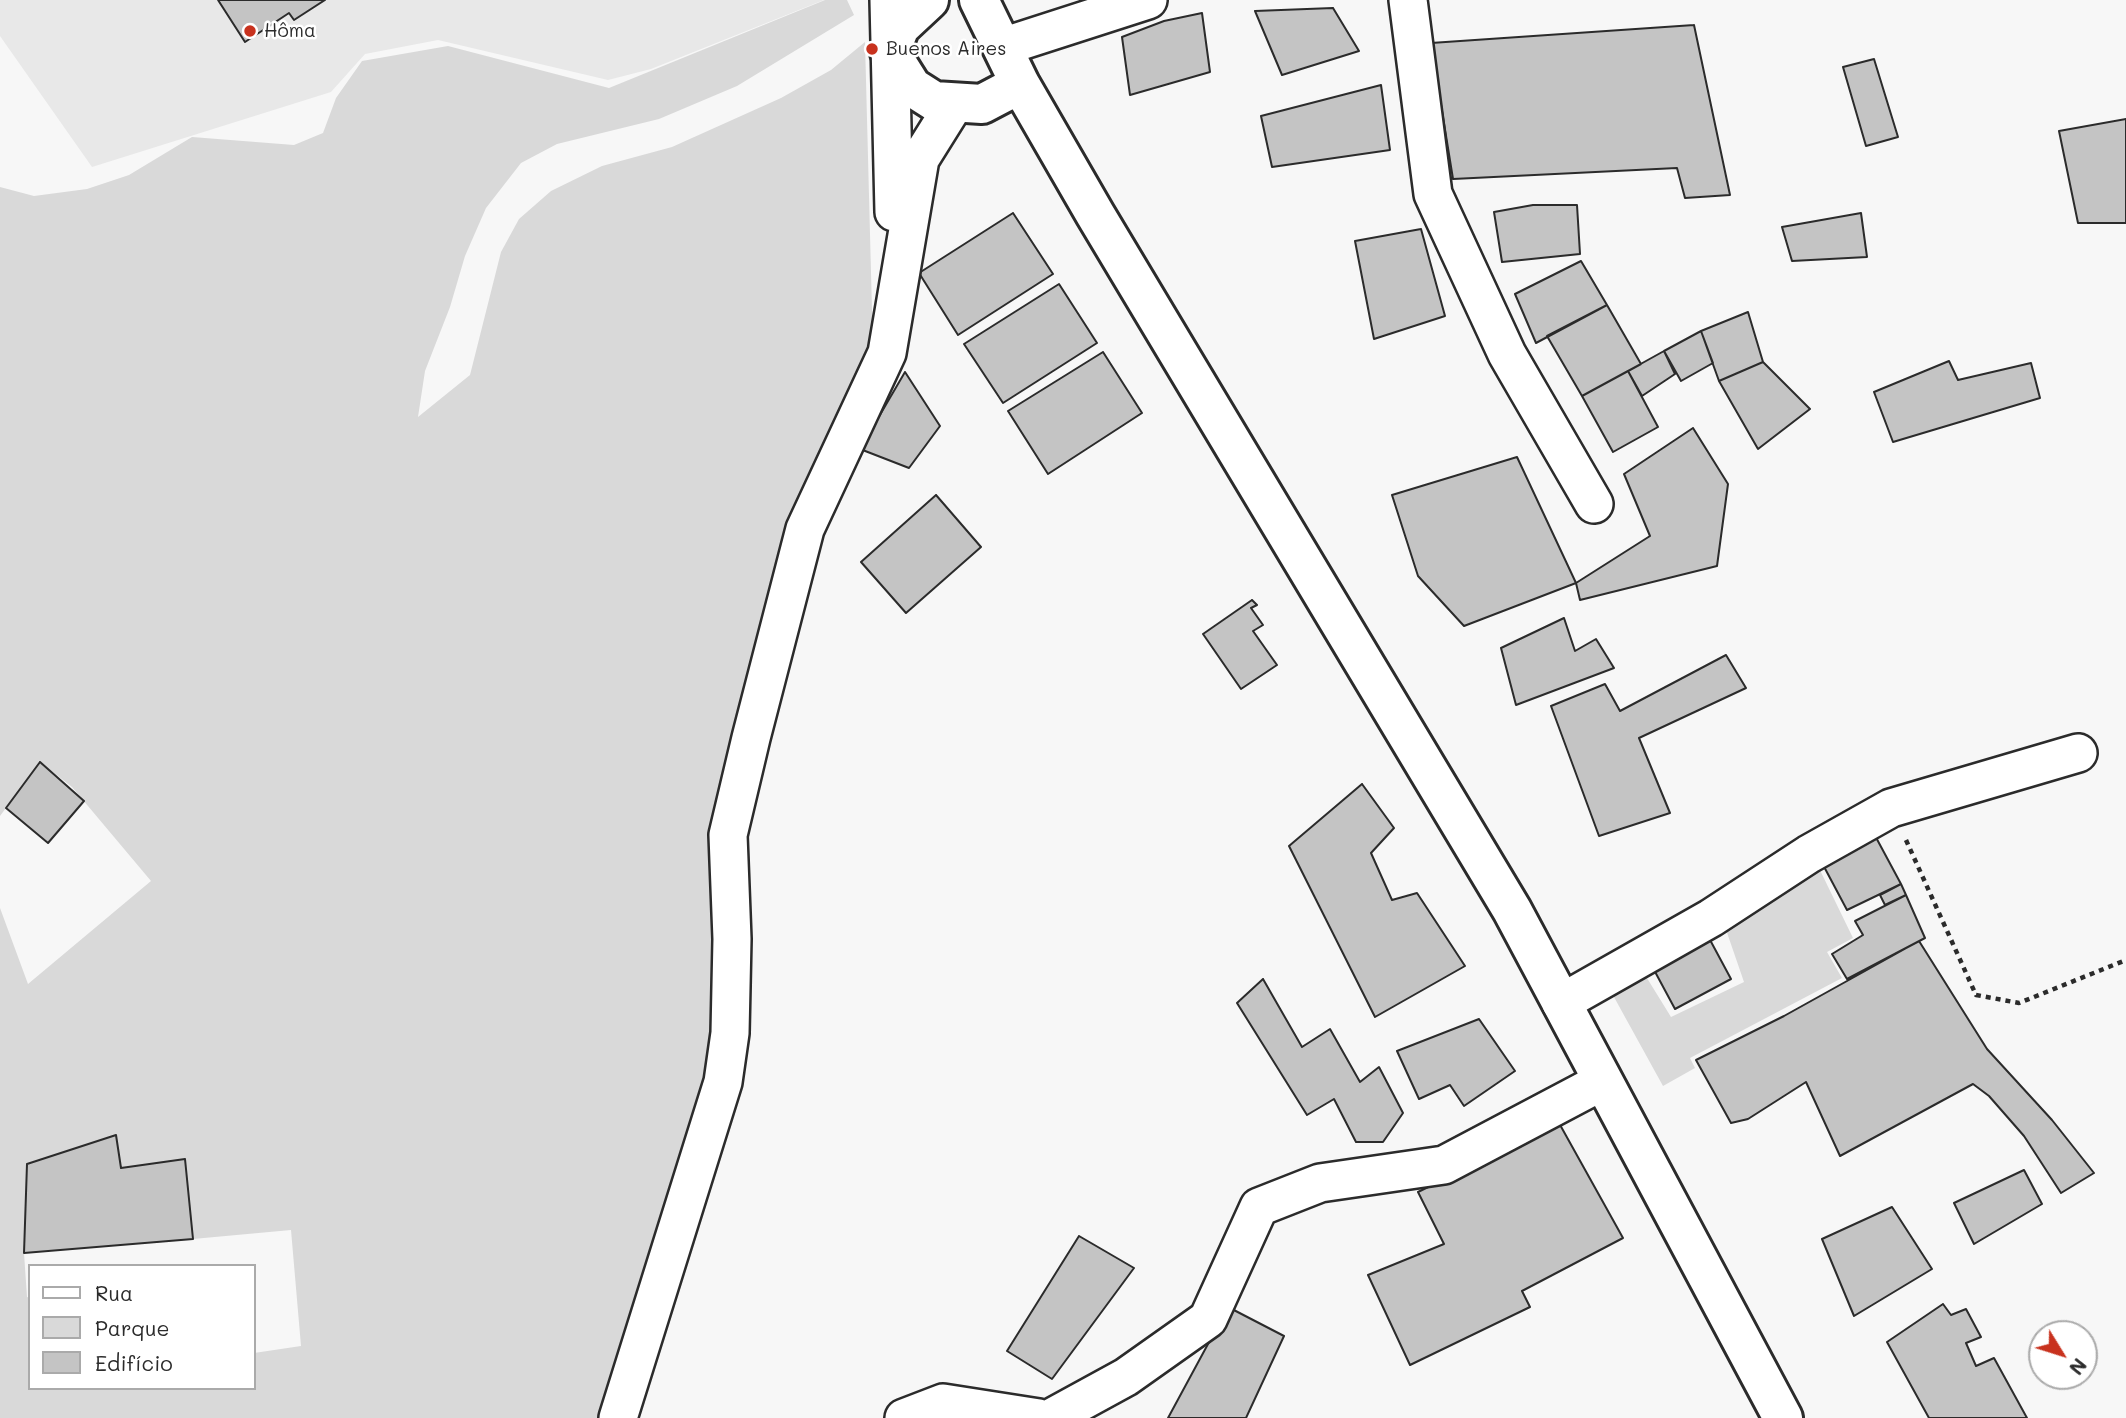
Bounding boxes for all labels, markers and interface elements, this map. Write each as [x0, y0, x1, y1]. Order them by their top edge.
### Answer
place label: Hôma [264, 20, 316, 42]
marker: Hôma [242, 23, 258, 39]
place label: Buenos Aires [886, 38, 1007, 60]
marker: Buenos Aires [864, 41, 880, 57]
legend [28, 1264, 256, 1390]
text: Rua [95, 1279, 133, 1306]
text: Parque [95, 1314, 169, 1341]
north arrow [2028, 1320, 2098, 1390]
text: Edifício [95, 1349, 173, 1376]
text: N [2064, 1354, 2093, 1380]

